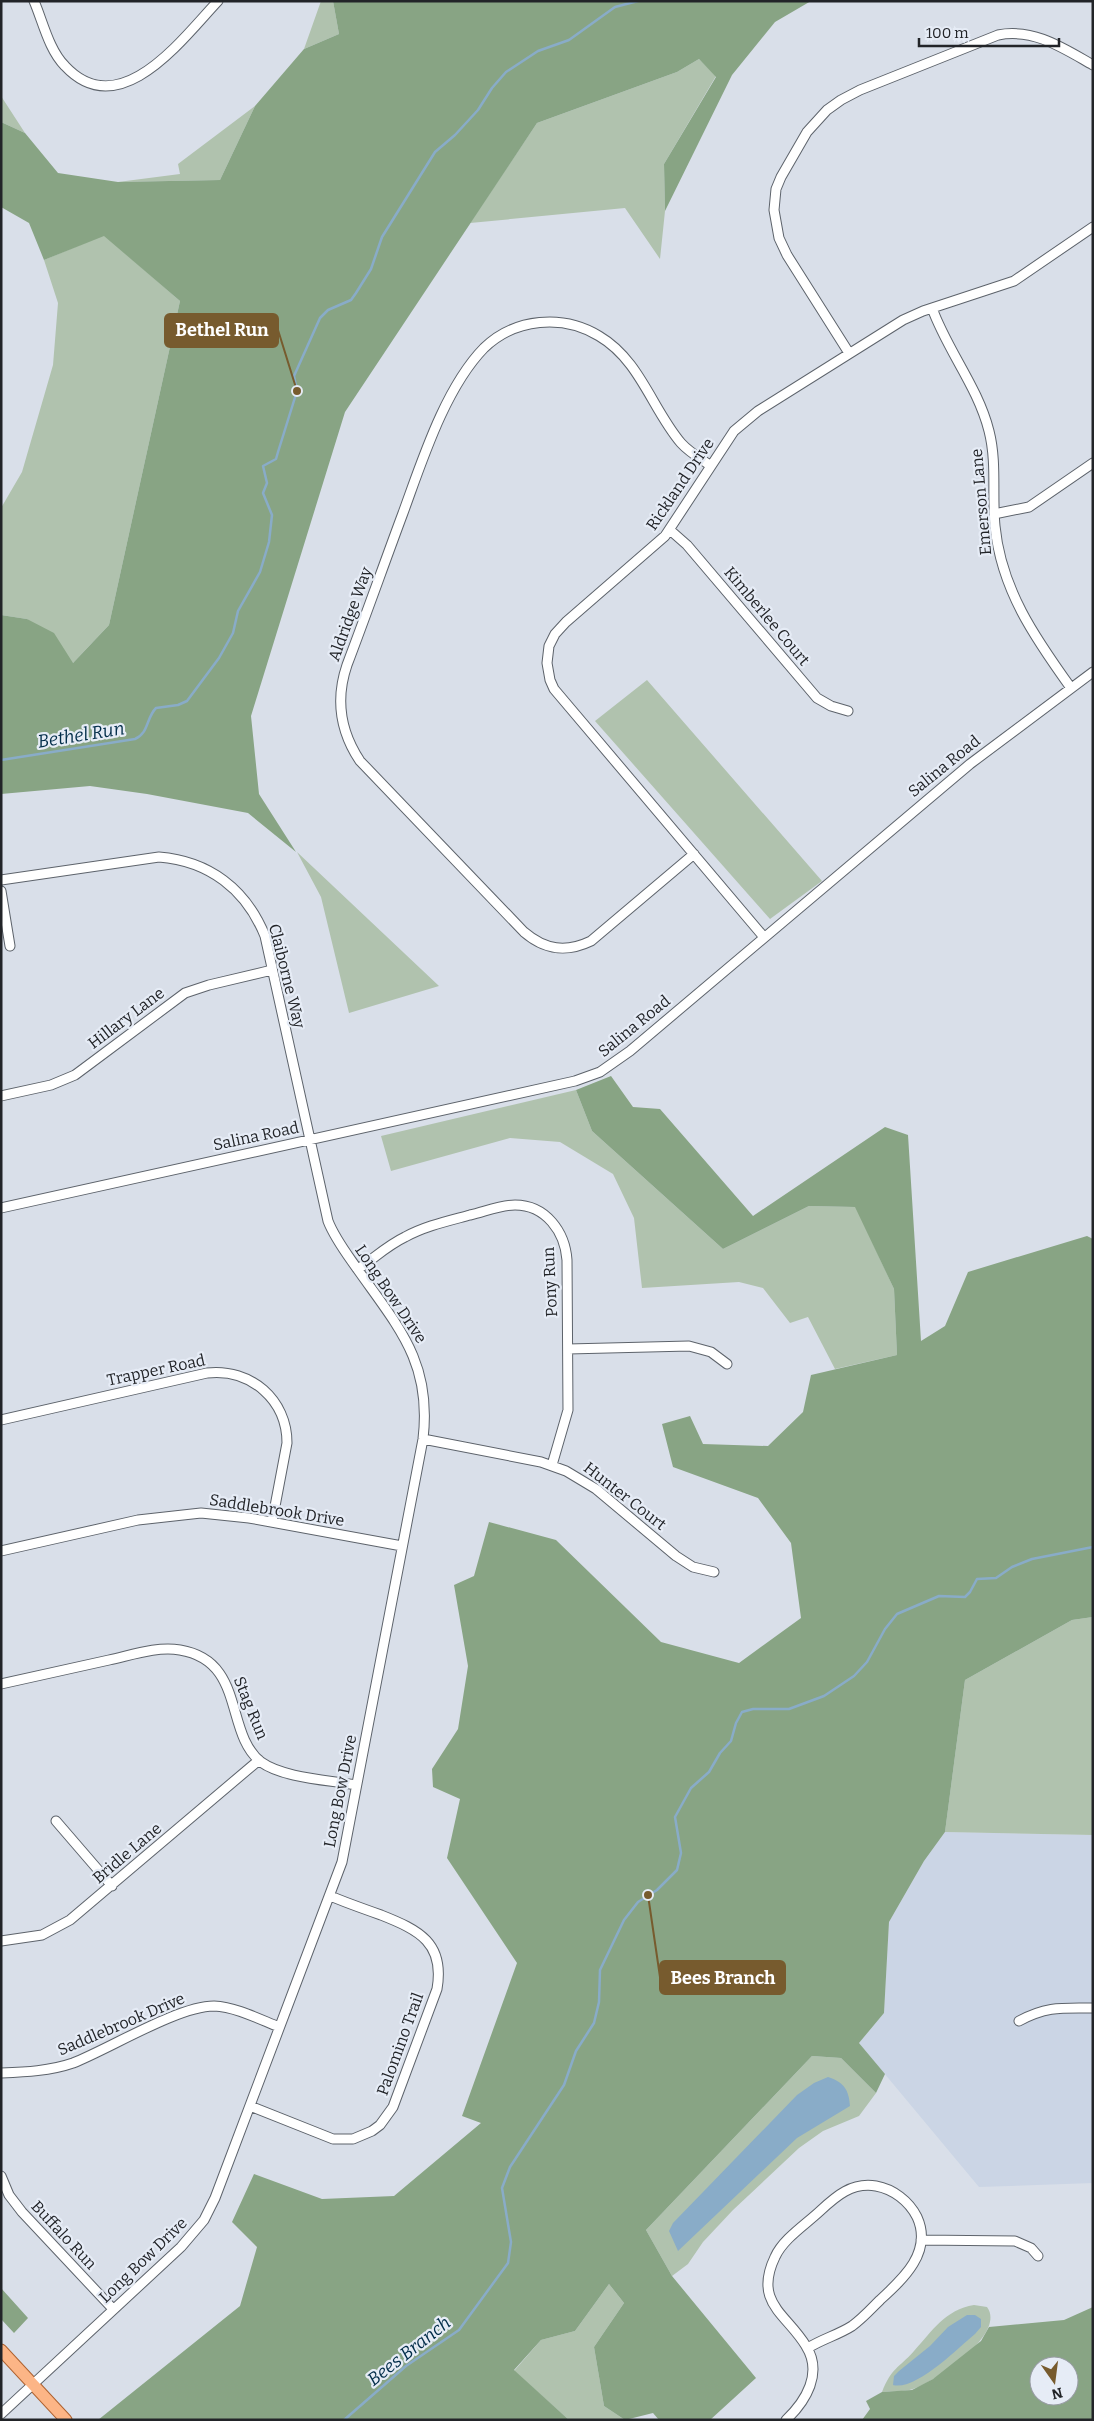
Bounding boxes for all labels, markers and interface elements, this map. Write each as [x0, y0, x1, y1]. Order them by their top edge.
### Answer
scale bar [919, 15, 1059, 47]
text: 100 m [926, 24, 969, 42]
callout: Bethel Run [165, 314, 278, 347]
text: Bethel Run [175, 319, 269, 341]
street label: Rickland Drive [642, 434, 718, 534]
street label: Emerson Lane [967, 448, 995, 556]
street label: Kimberlee Court [720, 563, 814, 669]
street label: Aldridge Way [324, 564, 376, 664]
water label: Bethel Run [36, 717, 126, 753]
street label: Salina Road [904, 731, 984, 801]
street label: Claiborne Way [265, 922, 309, 1031]
street label: Hillary Lane [84, 983, 168, 1053]
street label: Salina Road [594, 991, 674, 1061]
street label: Salina Road [211, 1118, 301, 1154]
street label: Long Bow Drive [351, 1241, 431, 1347]
street label: Pony Run [539, 1247, 561, 1317]
street label: Trapper Road [105, 1350, 207, 1390]
street label: Hunter Court [580, 1458, 670, 1534]
street label: Saddlebrook Drive [208, 1490, 346, 1530]
street label: Stag Run [230, 1674, 272, 1742]
street label: Long Bow Drive [320, 1733, 360, 1849]
street label: Bridle Lane [89, 1819, 165, 1887]
callout: Bees Branch [660, 1961, 785, 1994]
text: Bees Branch [671, 1967, 776, 1989]
street label: Saddlebrook Drive [55, 1989, 187, 2059]
street label: Palomino Trail [373, 1990, 428, 2098]
street label: Buffalo Run [27, 2197, 101, 2273]
street label: Long Bow Drive [95, 2213, 191, 2307]
water label: Bees Branch [363, 2312, 455, 2390]
north arrow [1029, 2356, 1079, 2406]
text: N [1050, 2384, 1064, 2403]

